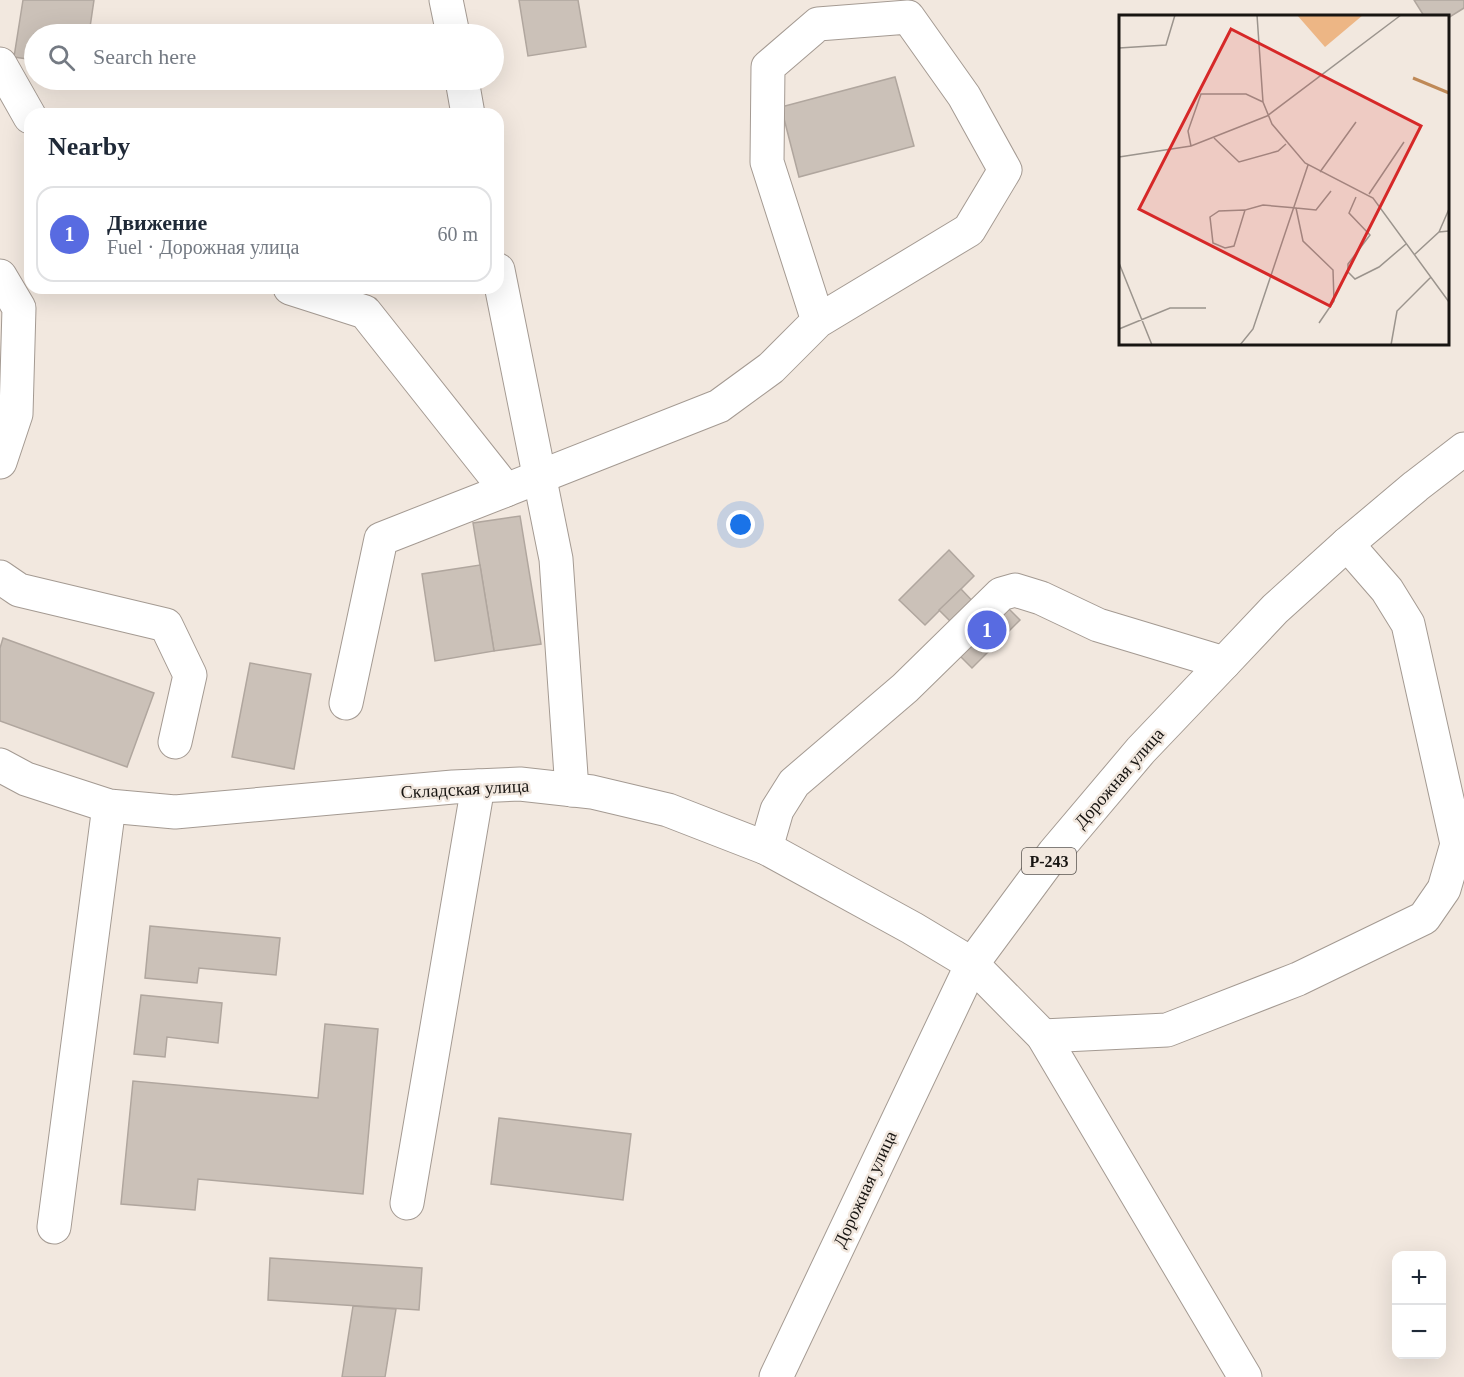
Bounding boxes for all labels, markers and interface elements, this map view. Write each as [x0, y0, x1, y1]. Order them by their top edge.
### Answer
inset map [1119, 15, 1449, 345]
search box [24, 24, 504, 90]
icon: search [45, 41, 78, 74]
text: Search here [93, 44, 196, 69]
text: Nearby [48, 132, 130, 161]
text: Движение [107, 210, 207, 235]
text: 1 [65, 223, 75, 245]
text: 60 m [437, 223, 478, 245]
text: Fuel · Дорожная улица [107, 236, 299, 258]
your location [726, 510, 755, 539]
pin: 1 [968, 608, 1006, 652]
street label: Дорожная улица [1070, 724, 1168, 832]
street label: Складская улица [400, 776, 530, 802]
road number: Р-243 [1022, 848, 1076, 874]
street label: Дорожная улица [829, 1128, 901, 1250]
map controls [1392, 1251, 1446, 1359]
button: + [1392, 1251, 1446, 1305]
button: − [1392, 1305, 1446, 1359]

